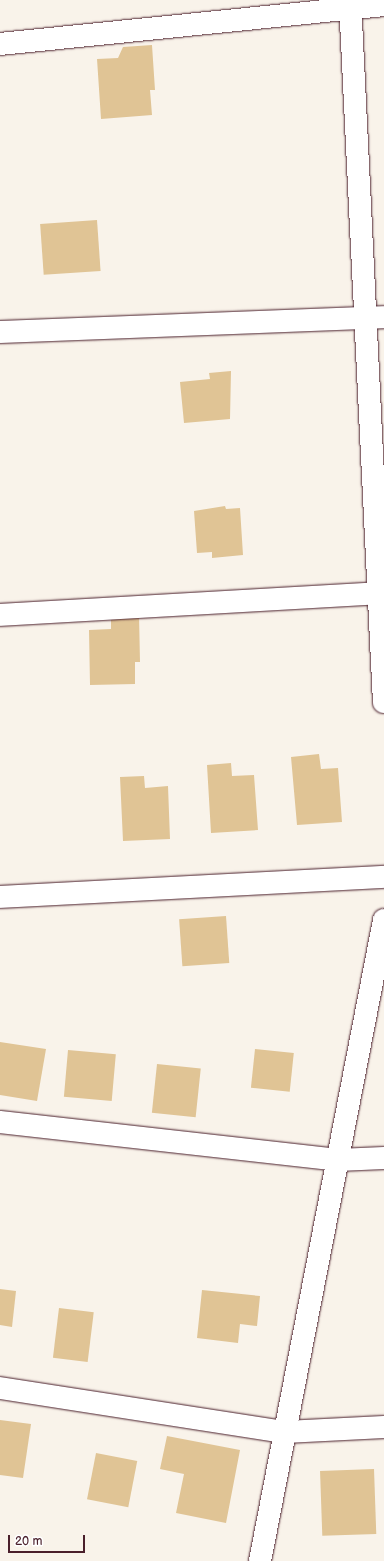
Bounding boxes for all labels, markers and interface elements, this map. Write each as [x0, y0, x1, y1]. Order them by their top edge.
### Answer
scale bar [10, 1527, 87, 1553]
text: 20 m [15, 1534, 42, 1549]

